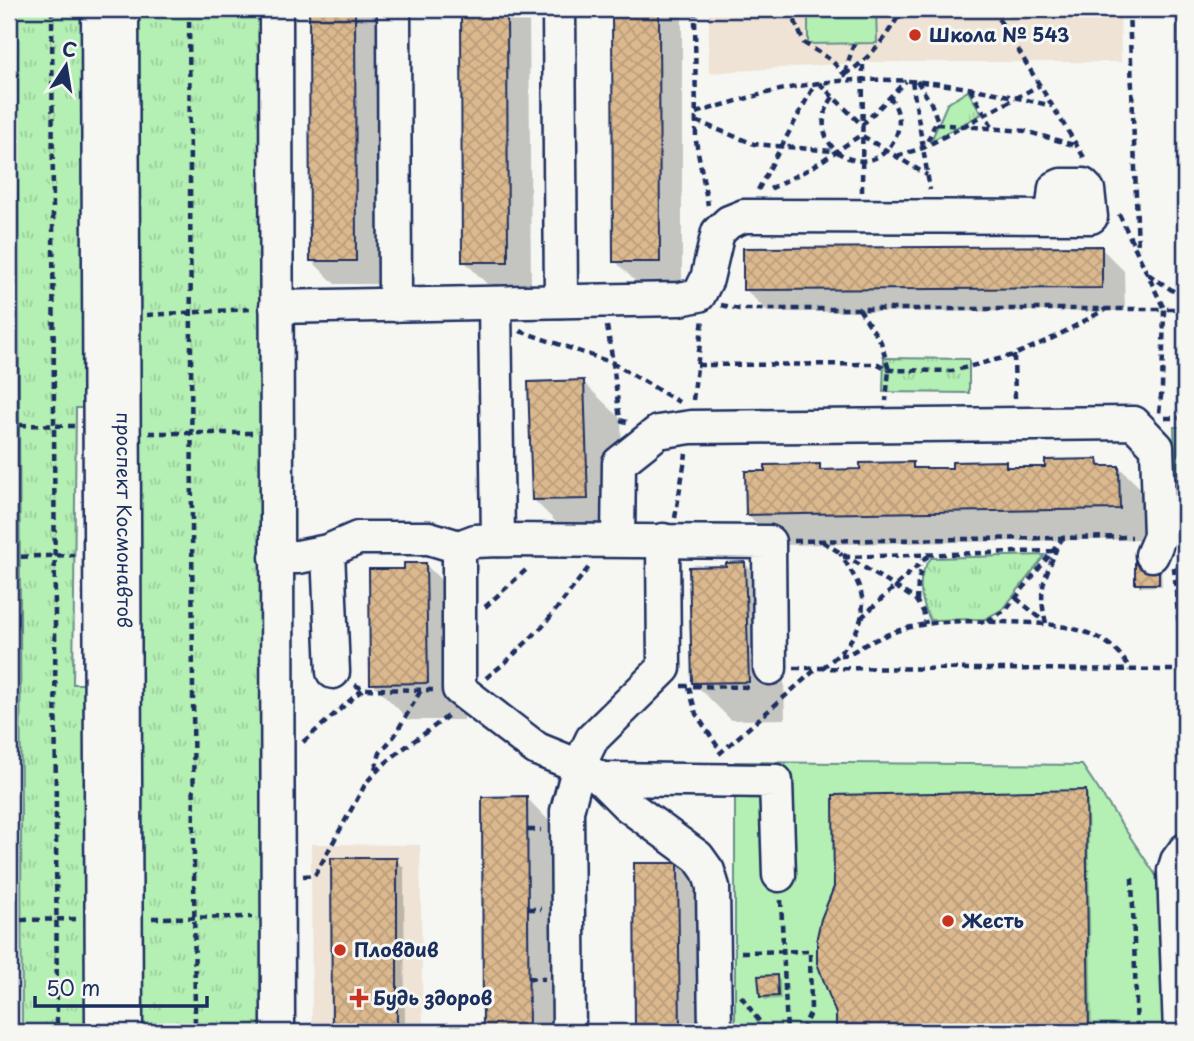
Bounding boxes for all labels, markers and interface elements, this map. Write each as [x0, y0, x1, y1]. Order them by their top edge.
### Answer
place label: Школа № 543 [929, 20, 1069, 48]
marker: Школа № 543 [907, 27, 923, 43]
north arrow [32, 32, 102, 102]
text: С [60, 33, 80, 64]
street label: проспект Космонавтов [111, 412, 139, 628]
place label: Жесть [961, 906, 1024, 934]
marker: Жесть [940, 913, 956, 929]
place label: Пловдив [354, 935, 439, 963]
marker: Пловдив [332, 942, 348, 958]
scale bar [35, 964, 206, 1008]
text: 50 m [46, 971, 100, 1003]
place label: Будь здоров [373, 983, 492, 1011]
marker: Будь здоров [351, 990, 367, 1006]

